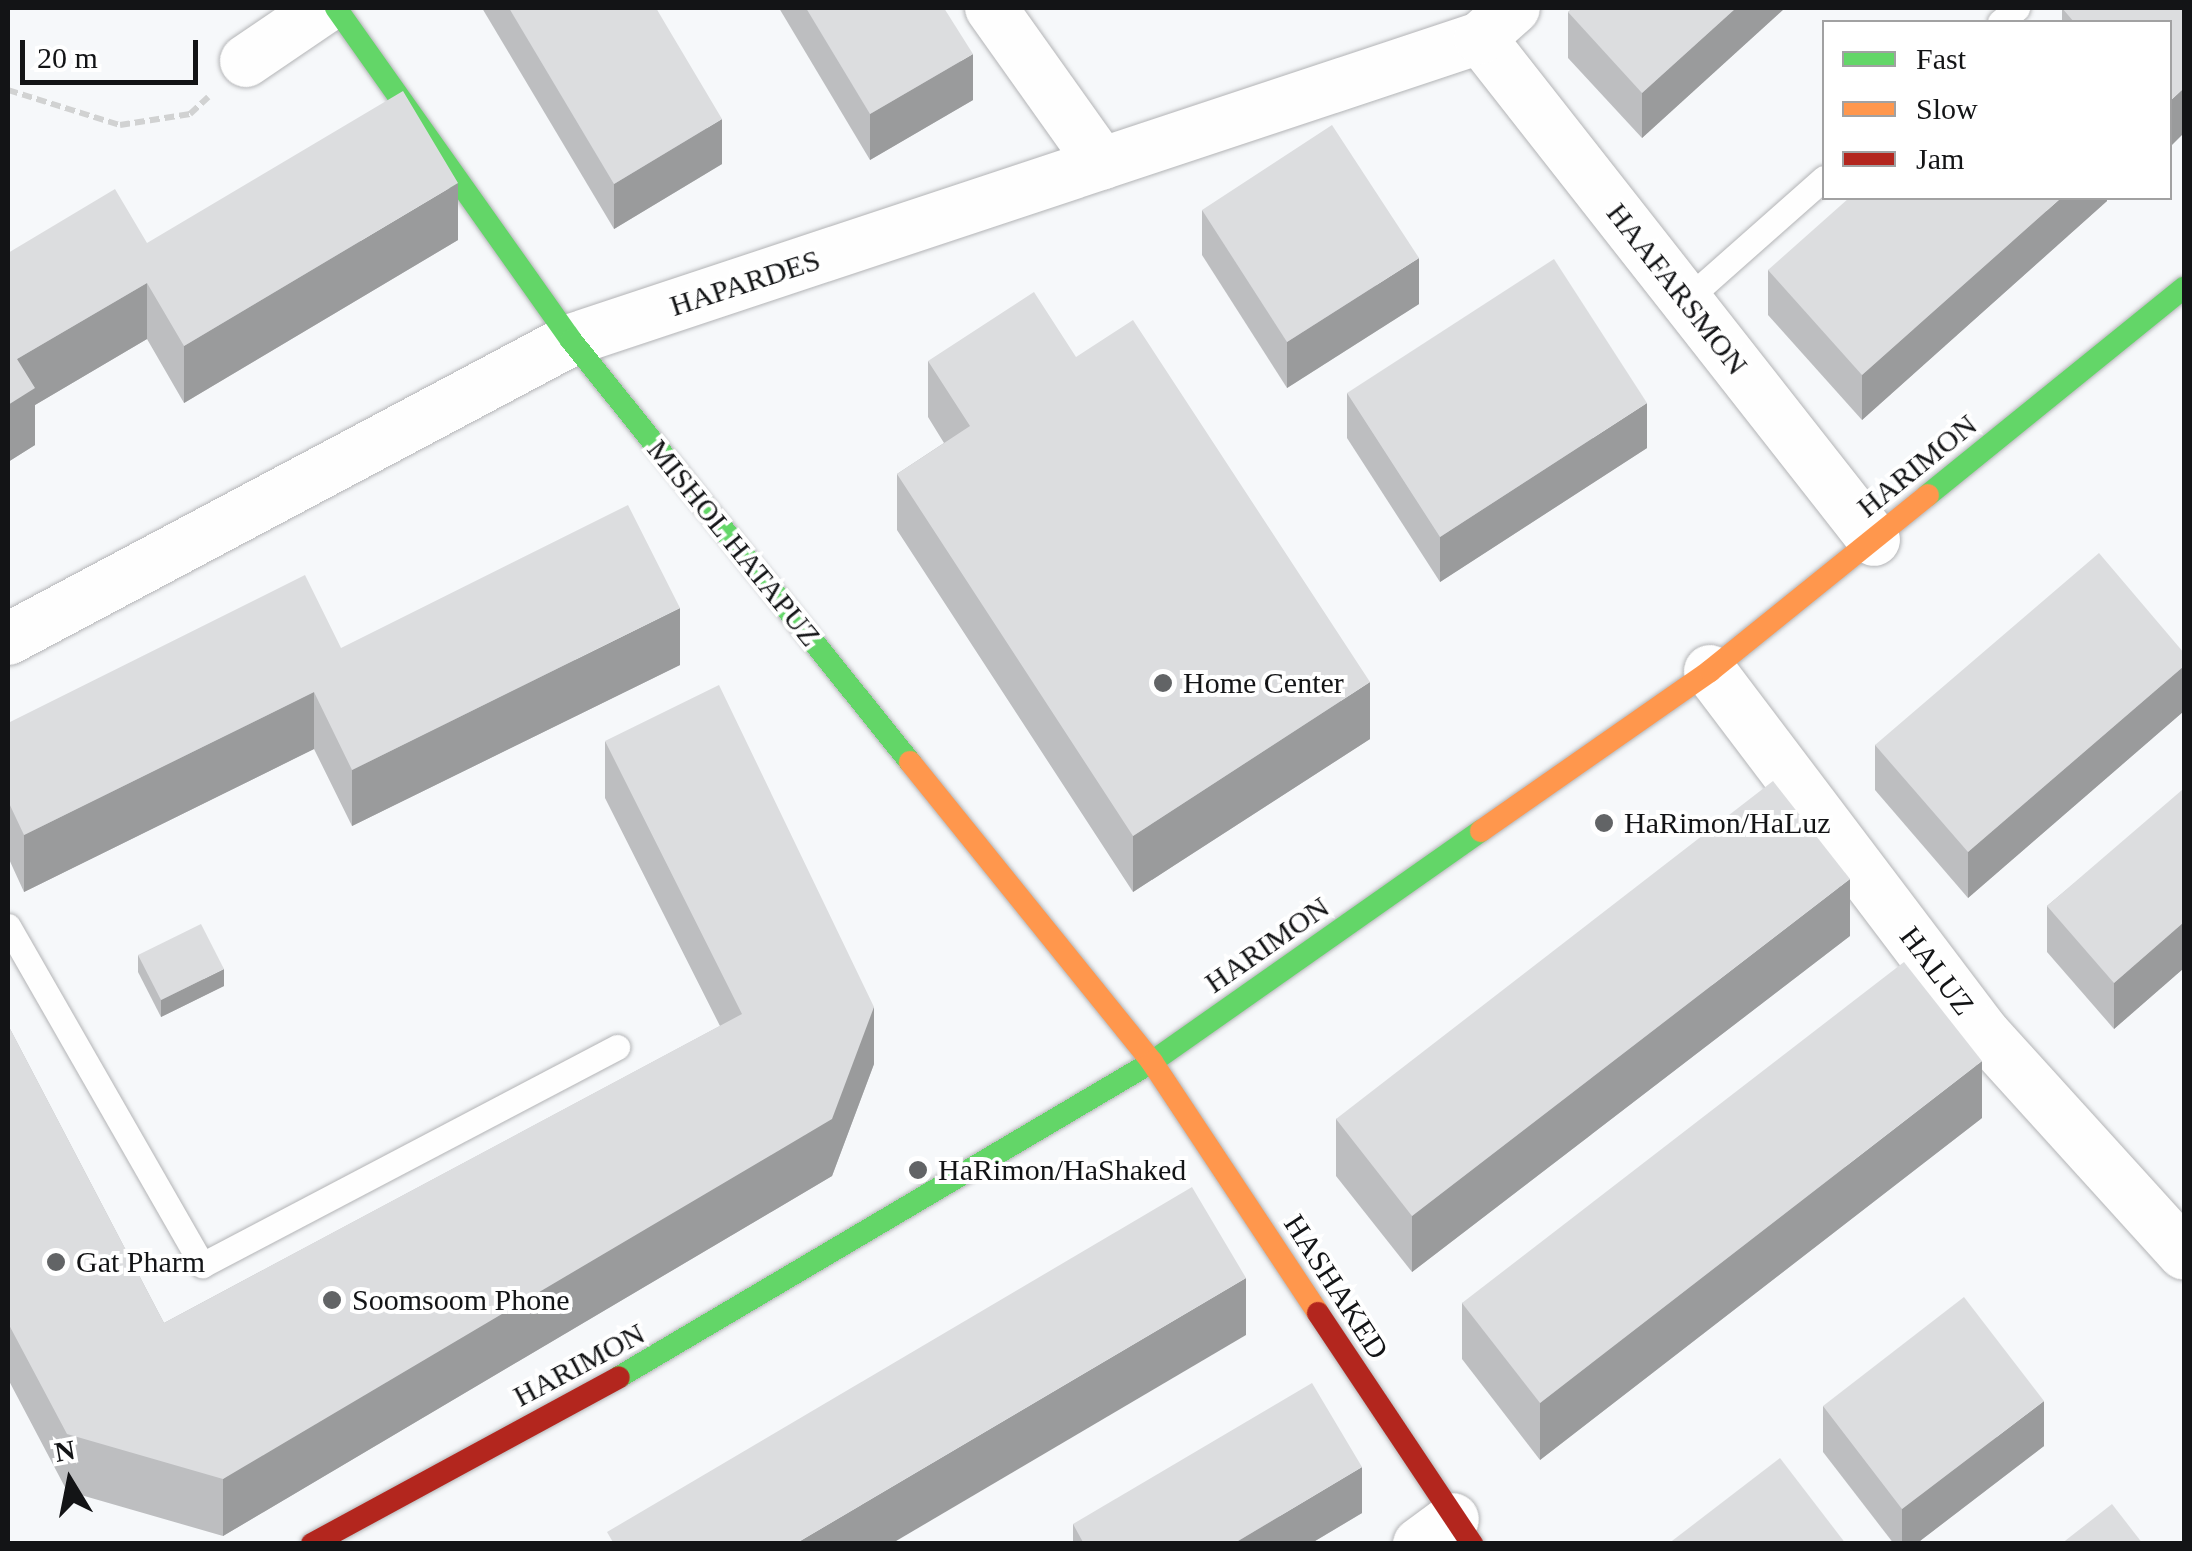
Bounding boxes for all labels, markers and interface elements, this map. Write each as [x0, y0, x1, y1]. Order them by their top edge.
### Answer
scale bar [25, 20, 202, 82]
legend [1822, 20, 2172, 200]
text: 20 m [37, 41, 98, 74]
text: Fast [1916, 42, 1966, 75]
text: Slow [1916, 92, 1978, 125]
text: Jam [1916, 142, 1964, 175]
street label: HAAFARSMON [1602, 200, 1752, 378]
street label: HAPARDES [668, 243, 822, 323]
street label: HARIMON [1853, 409, 1981, 523]
street label: MISHOL HATAPUZ [642, 435, 826, 651]
place label: Home Center [1183, 665, 1359, 701]
marker: Home Center [1152, 672, 1174, 694]
place label: HaRimon/HaLuz [1624, 805, 1845, 841]
marker: HaRimon/HaLuz [1593, 812, 1615, 834]
street label: HARIMON [1201, 891, 1333, 999]
street label: HALUZ [1894, 922, 1980, 1020]
place label: HaRimon/HaShaked [938, 1152, 1211, 1188]
marker: HaRimon/HaShaked [907, 1159, 929, 1181]
street label: HASHAKED [1278, 1212, 1394, 1362]
place label: Gat Pharm [76, 1244, 218, 1280]
marker: Gat Pharm [45, 1251, 67, 1273]
place label: Soomsoom Phone [352, 1282, 599, 1318]
marker: Soomsoom Phone [321, 1289, 343, 1311]
street label: HARIMON [510, 1317, 648, 1413]
north arrow [20, 1431, 120, 1531]
text: N [52, 1434, 77, 1468]

